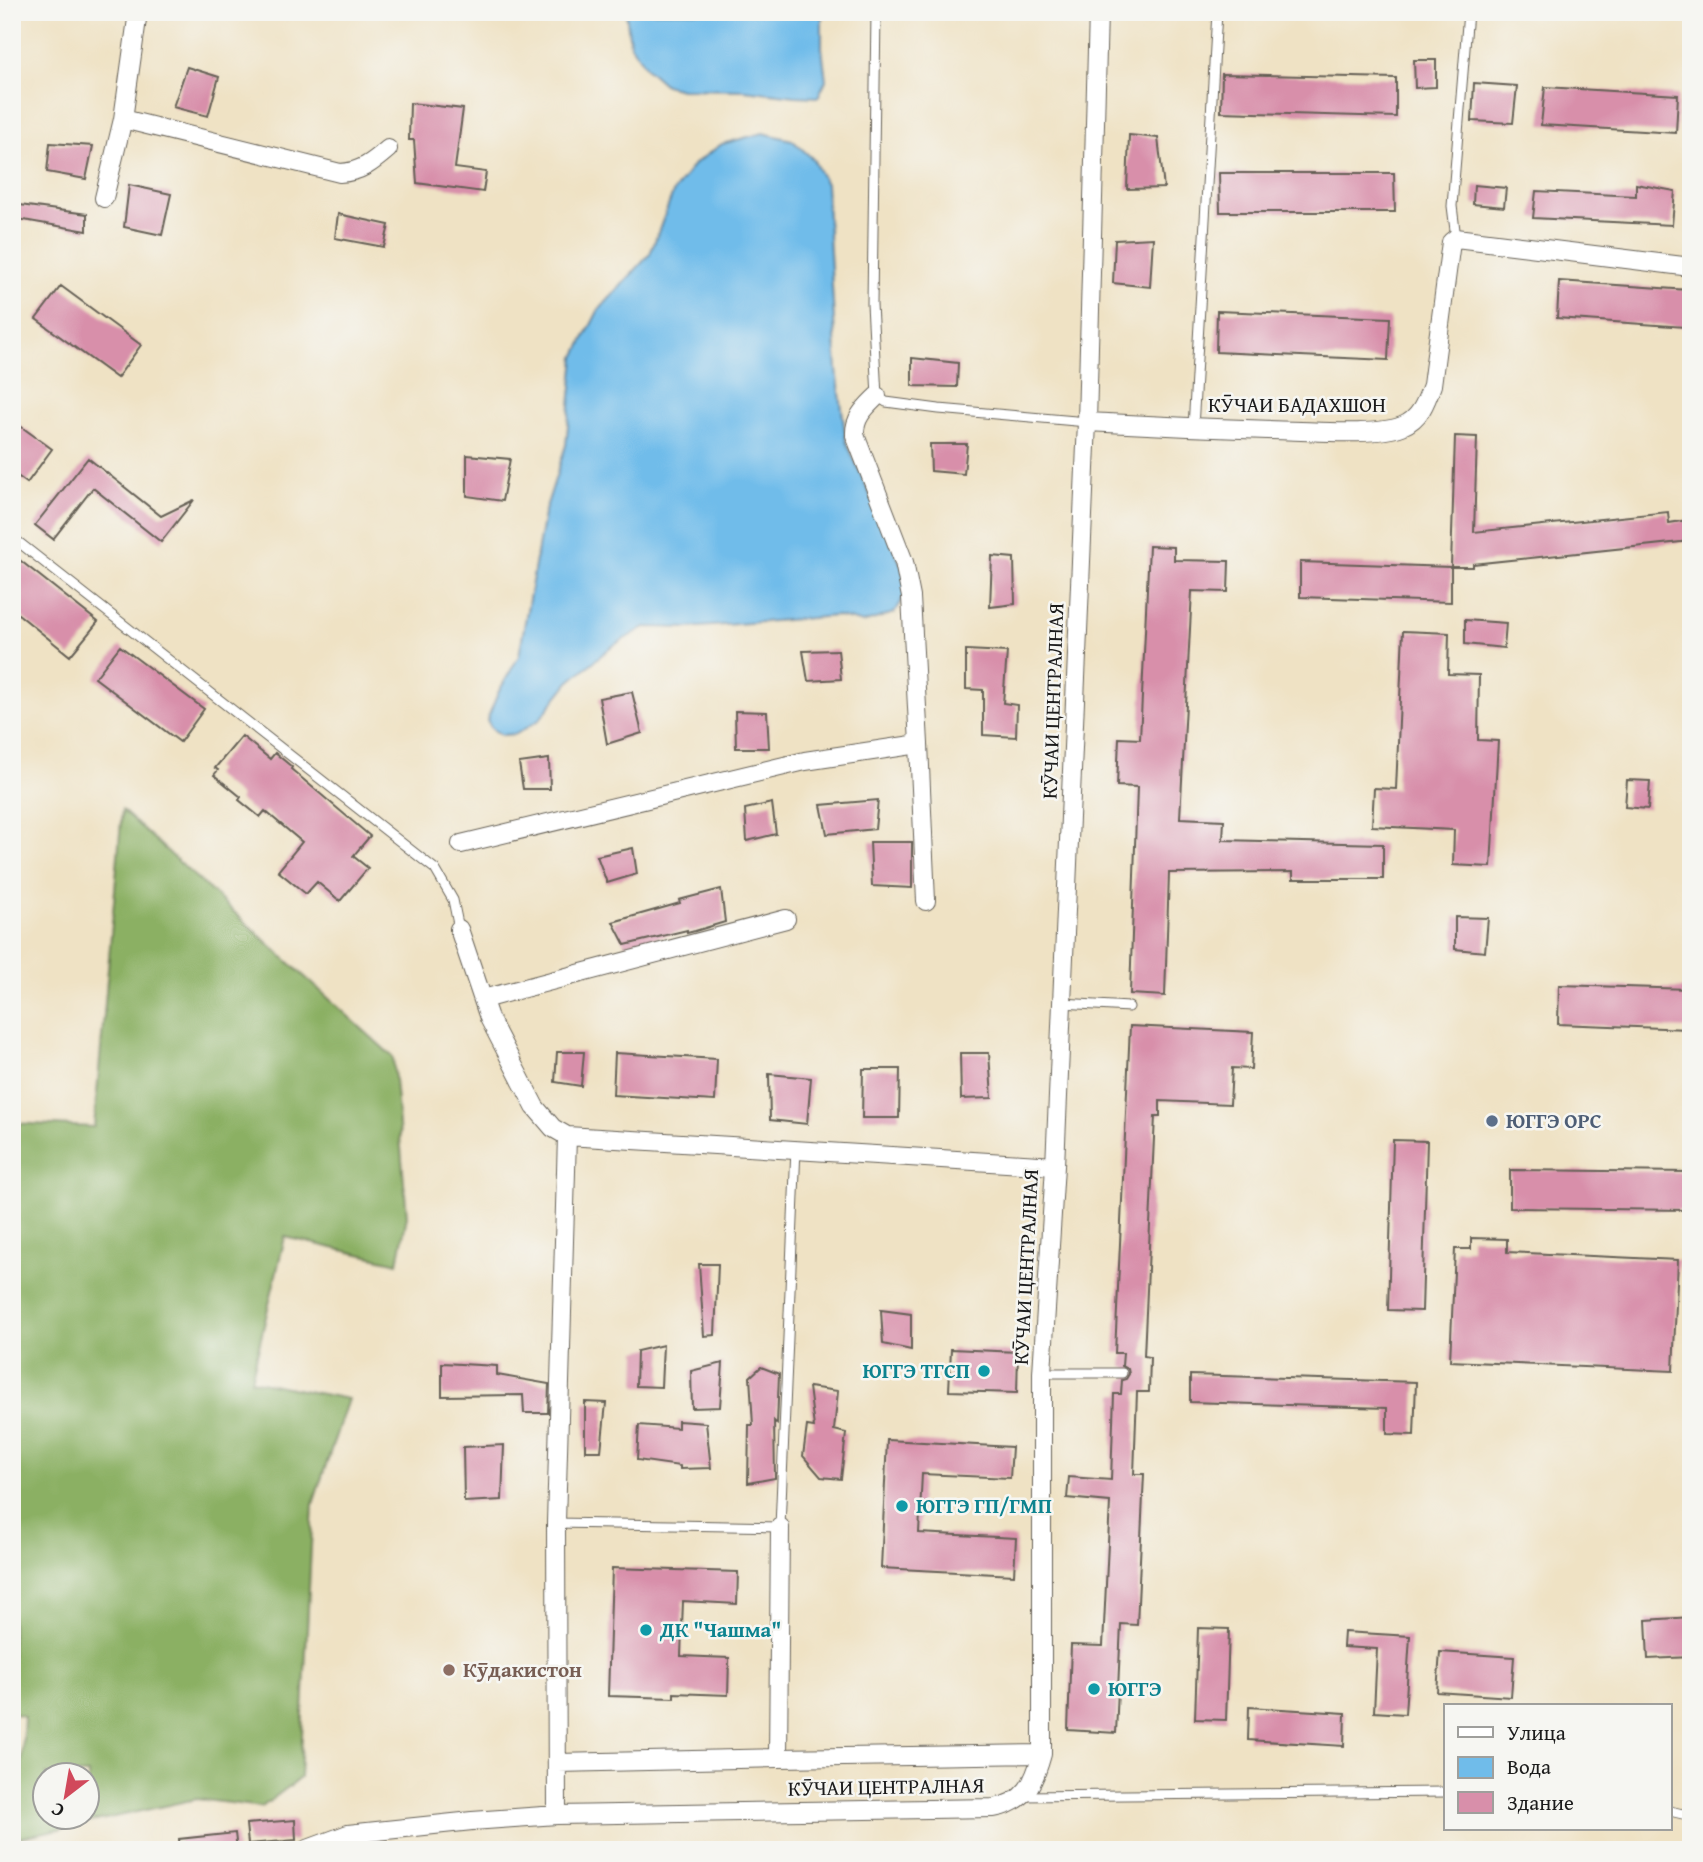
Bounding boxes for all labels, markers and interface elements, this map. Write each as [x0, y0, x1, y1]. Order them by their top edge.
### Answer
street label: КӮЧАИ БАДАХШОН [1208, 389, 1386, 420]
street label: КӮЧАИ ЦЕНТРАЛНАЯ [1034, 602, 1071, 800]
place label: ЮГГЭ ОРС [1506, 1105, 1602, 1136]
marker: ЮГГЭ ОРС [1484, 1113, 1500, 1129]
street label: КӮЧАИ ЦЕНТРАЛНАЯ [1005, 1168, 1046, 1366]
place label: ЮГГЭ ТГСП [863, 1355, 970, 1386]
marker: ЮГГЭ ТГСП [976, 1363, 992, 1379]
place label: ЮГГЭ ГП/ГМП [916, 1490, 1052, 1521]
marker: ЮГГЭ ГП/ГМП [894, 1498, 910, 1514]
place label: ДК "Чашма" [659, 1614, 781, 1645]
marker: ДК "Чашма" [638, 1622, 654, 1638]
place label: Кӯдакистон [463, 1654, 582, 1685]
marker: Кӯдакистон [441, 1662, 457, 1678]
place label: ЮГГЭ [1108, 1673, 1162, 1704]
marker: ЮГГЭ [1086, 1681, 1102, 1697]
legend [1444, 1704, 1672, 1830]
text: Улица [1507, 1717, 1566, 1748]
text: Вода [1507, 1751, 1551, 1782]
north arrow [32, 1760, 102, 1830]
street label: КӮЧАИ ЦЕНТРАЛНАЯ [788, 1769, 984, 1804]
text: Здание [1507, 1787, 1574, 1818]
text: С [45, 1796, 69, 1825]

